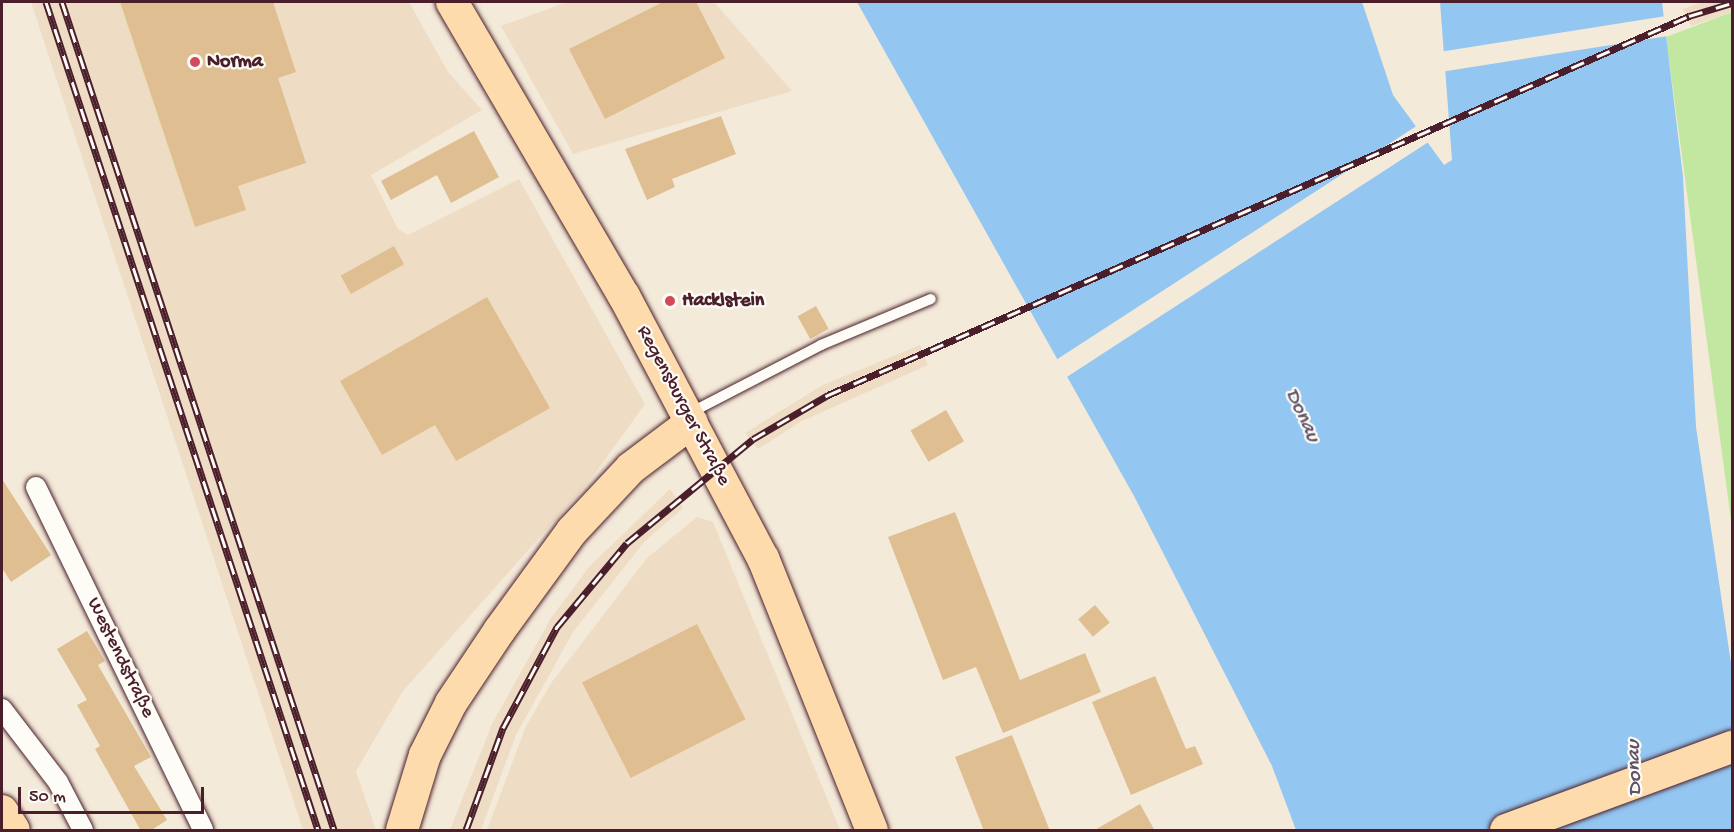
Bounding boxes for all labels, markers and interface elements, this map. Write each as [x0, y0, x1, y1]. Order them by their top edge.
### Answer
place label: Norma [207, 50, 263, 74]
marker: Norma [188, 55, 202, 69]
place label: Hacklstein [682, 289, 764, 313]
marker: Hacklstein [663, 294, 677, 308]
street label: Regensburger Straße [631, 322, 735, 490]
water label: Donau [1278, 385, 1324, 447]
street label: Westendstraße [81, 594, 159, 722]
water label: Donau [1622, 740, 1650, 796]
scale bar [21, 775, 207, 813]
text: 50 m [29, 787, 66, 808]

